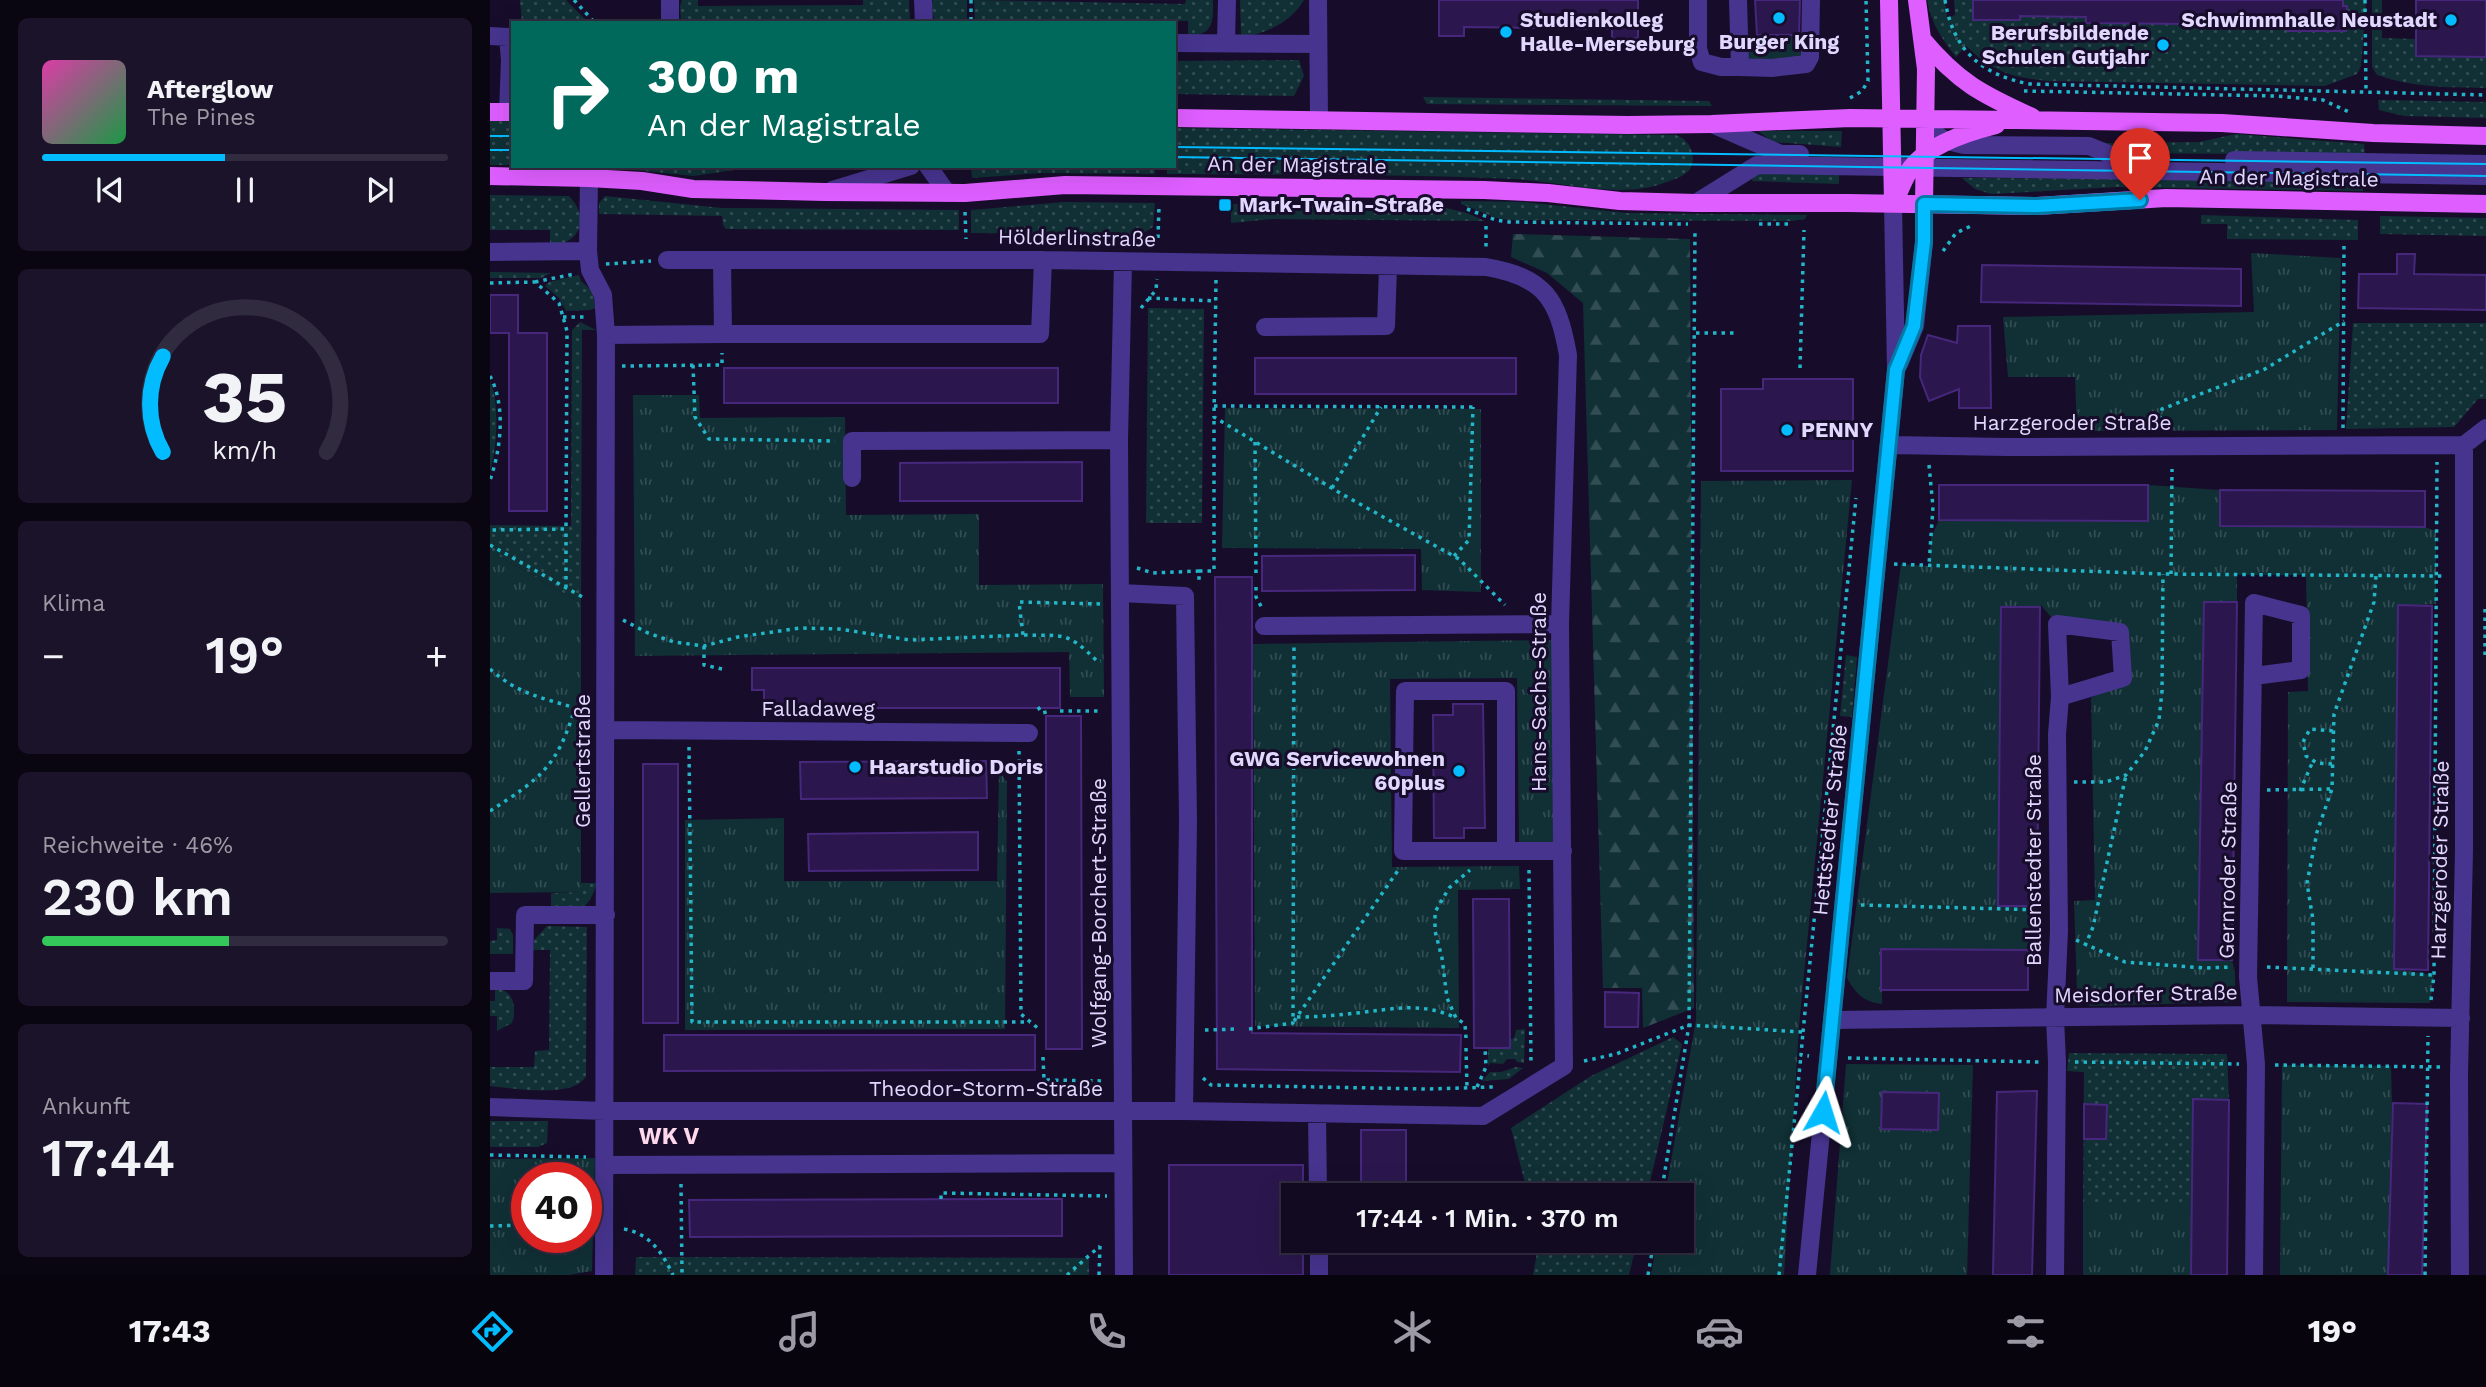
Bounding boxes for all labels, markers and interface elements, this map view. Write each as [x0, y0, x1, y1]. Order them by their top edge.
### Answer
place label: Studienkolleg Halle-Merseburg [1520, 7, 1695, 56]
place label: Schwimmhalle Neustadt [2181, 7, 2437, 32]
marker: Burger King [1771, 10, 1787, 26]
marker: Schwimmhalle Neustadt [2443, 12, 2459, 28]
place label: Berufsbildende Schulen Gutjahr [1982, 20, 2149, 69]
marker: Studienkolleg Halle-Merseburg [1498, 24, 1514, 40]
place label: Burger King [1719, 29, 1839, 54]
marker: Berufsbildende Schulen Gutjahr [2155, 37, 2171, 53]
text: 300 m [647, 47, 799, 105]
icon: right [532, 49, 623, 140]
text: Afterglow [147, 74, 273, 104]
text: The Pines [147, 104, 256, 131]
text: An der Magistrale [647, 106, 921, 144]
pin [2110, 128, 2170, 200]
icon: arrive [2121, 139, 2159, 177]
street label: An der Magistrale [1207, 150, 1387, 179]
street label: An der Magistrale [2199, 163, 2379, 192]
icon: previous [91, 171, 129, 209]
icon: pause [226, 171, 264, 209]
icon: next [361, 171, 399, 209]
place label: Mark-Twain-Straße [1239, 192, 1444, 217]
marker: Mark-Twain-Straße [1217, 197, 1233, 213]
street label: Hölderlinstraße [998, 224, 1156, 251]
text: 35 [202, 355, 288, 441]
street label: Harzgeroder Straße [1972, 410, 2172, 435]
place label: PENNY [1801, 417, 1873, 442]
marker: PENNY [1779, 422, 1795, 438]
text: km/h [213, 436, 277, 465]
text: Klima [42, 590, 105, 617]
street label: Hans-Sachs-Straße [1526, 592, 1551, 792]
text: 19° [206, 625, 284, 686]
text: − [42, 634, 65, 678]
text: + [425, 634, 448, 678]
street label: Gellertstraße [570, 694, 595, 828]
street label: Falladaweg [761, 696, 876, 721]
street label: Hettstedter Straße [1807, 723, 1852, 917]
place label: GWG Servicewohnen 60plus [1229, 746, 1445, 795]
place label: Haarstudio Doris [869, 754, 1043, 779]
street label: Ballenstedter Straße [2021, 754, 2046, 966]
marker: Haarstudio Doris [847, 759, 863, 775]
street label: Harzgeroder Straße [2425, 760, 2454, 960]
marker: GWG Servicewohnen 60plus [1451, 763, 1467, 779]
street label: Wolfgang-Borchert-Straße [1086, 778, 1111, 1048]
street label: Gernroder Straße [2213, 781, 2242, 959]
text: Reichweite · 46% [42, 832, 233, 859]
text: 230 km [42, 867, 233, 928]
street label: Meisdorfer Straße [2054, 979, 2238, 1008]
position arrow [1786, 1075, 1860, 1149]
street label: Theodor-Storm-Straße [869, 1076, 1103, 1101]
text: Ankunft [42, 1093, 130, 1120]
district label: WK V [639, 1123, 699, 1150]
text: 17:44 [42, 1128, 175, 1189]
speed limit sign: 40 [511, 1162, 602, 1253]
text: 17:44 · 1 Min. · 370 m [1356, 1203, 1619, 1233]
icon: directions [468, 1307, 517, 1356]
icon: music [775, 1307, 824, 1356]
icon: phone [1082, 1307, 1131, 1356]
icon: climate [1388, 1307, 1437, 1356]
icon: car [1695, 1307, 1744, 1356]
icon: filters [2001, 1307, 2050, 1356]
text: 17:43 [129, 1312, 211, 1350]
text: 19° [2308, 1312, 2357, 1350]

